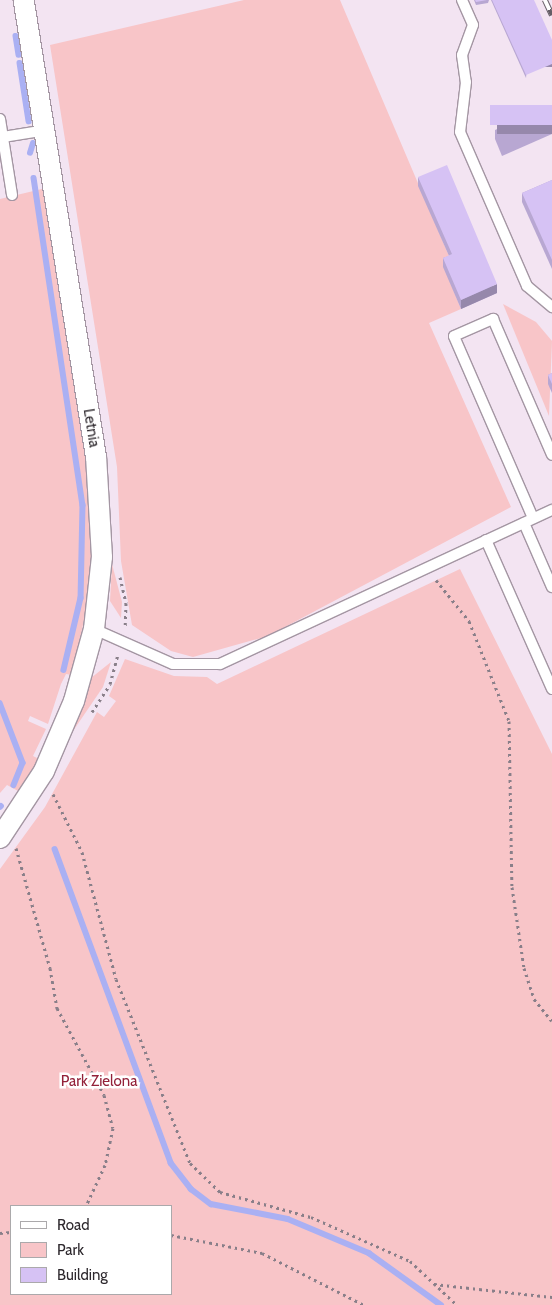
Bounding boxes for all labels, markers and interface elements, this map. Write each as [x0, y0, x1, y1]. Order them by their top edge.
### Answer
street label: Letnia [79, 407, 103, 449]
park label: Park Zielona [61, 1073, 137, 1091]
legend [10, 1205, 172, 1295]
text: Road [57, 1216, 90, 1234]
text: Park [57, 1241, 84, 1259]
text: Building [57, 1266, 108, 1284]

